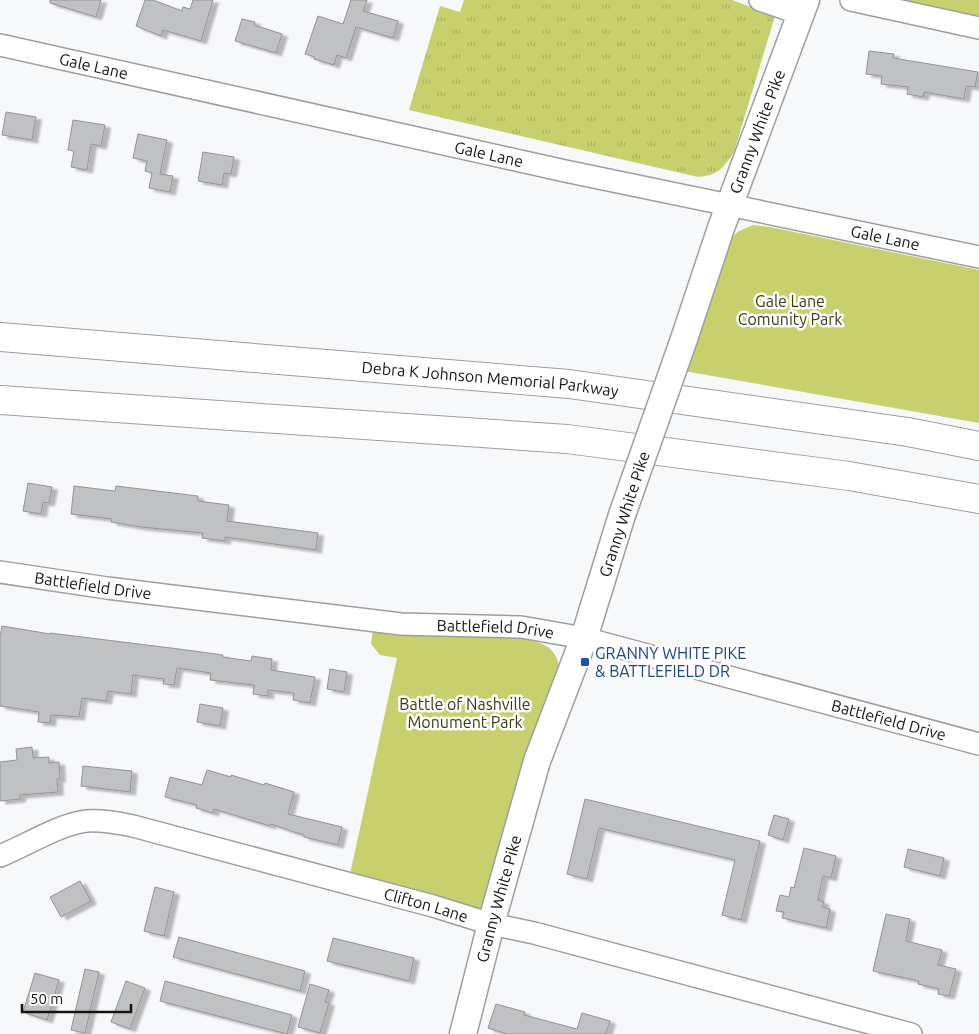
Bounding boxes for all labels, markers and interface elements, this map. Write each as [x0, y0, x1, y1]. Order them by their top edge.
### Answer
street label: Gale Lane [58, 49, 130, 82]
street label: Granny White Pike [726, 67, 788, 196]
street label: Gale Lane [453, 138, 525, 170]
street label: Gale Lane [849, 222, 921, 253]
park label: Gale Lane Comunity Park [738, 292, 842, 328]
street label: Debra K Johnson Memorial Parkway [361, 358, 620, 400]
street label: Granny White Pike [595, 449, 653, 579]
street label: Battlefield Drive [33, 568, 153, 602]
street label: Battlefield Drive [436, 616, 556, 642]
place label: GRANNY WHITE PIKE & BATTLEFIELD DR [595, 644, 746, 680]
marker: GRANNY WHITE PIKE & BATTLEFIELD DR [579, 656, 591, 668]
park label: Battle of Nashville Monument Park [399, 695, 531, 731]
street label: Battlefield Drive [830, 696, 948, 744]
street label: Granny White Pike [473, 833, 525, 964]
street label: Clifton Lane [382, 884, 470, 925]
scale bar [22, 982, 131, 1014]
text: 50 m [30, 990, 63, 1007]

